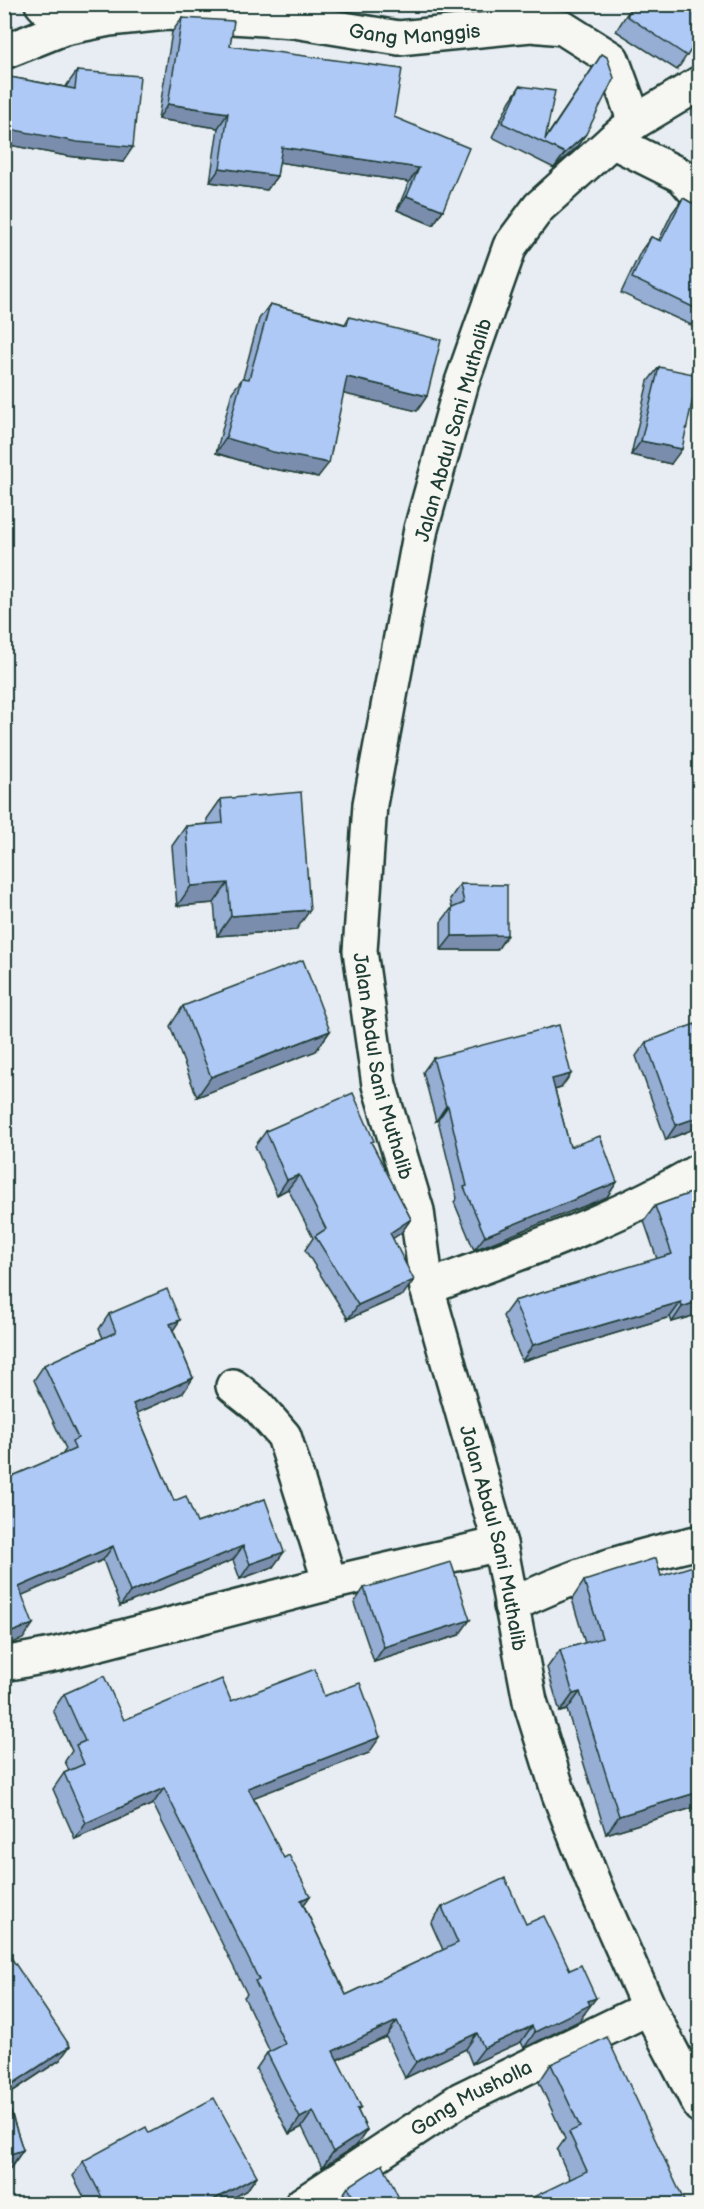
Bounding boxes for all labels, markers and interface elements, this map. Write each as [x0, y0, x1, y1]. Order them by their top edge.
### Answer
street label: Gang Manggis [347, 19, 482, 51]
street label: Jalan Abdul Sani Muthalib [411, 316, 497, 545]
street label: Jalan Abdul Sani Muthalib [347, 951, 418, 1182]
street label: Jalan Abdul Sani Muthalib [454, 1423, 531, 1653]
street label: Gang Musholla [406, 2055, 536, 2142]

